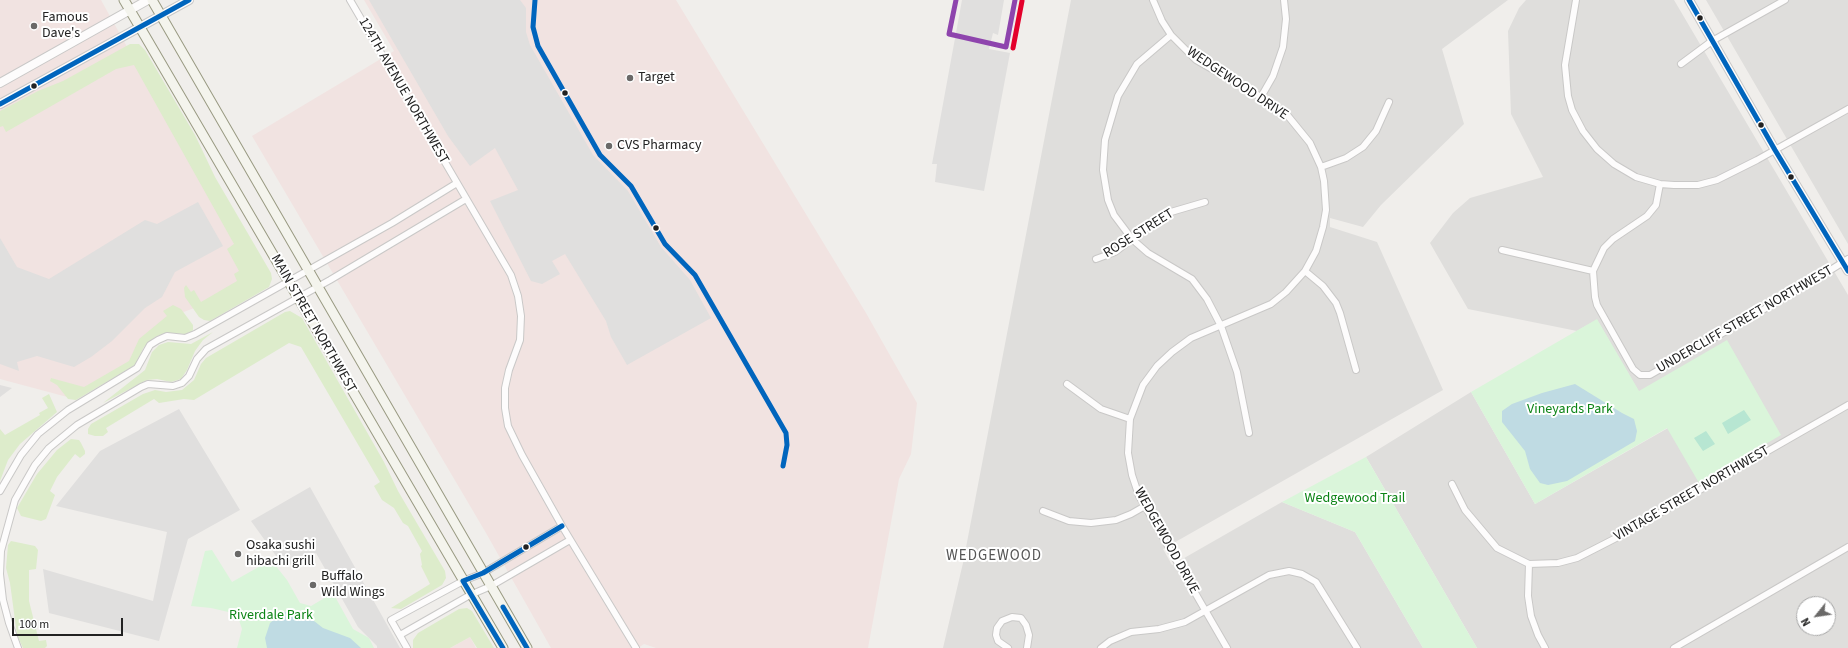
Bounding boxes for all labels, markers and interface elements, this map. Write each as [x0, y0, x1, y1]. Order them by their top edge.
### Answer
place label: Famous Dave's [42, 10, 88, 42]
unlabelled marker [1695, 13, 1705, 23]
street label: 124TH AVENUE NORTHWEST [354, 15, 452, 167]
marker: Famous Dave's [29, 21, 39, 31]
street label: WEDGEWOOD DRIVE [1183, 44, 1291, 124]
place label: Target [638, 70, 675, 86]
marker: Target [625, 73, 635, 83]
unlabelled marker [29, 81, 39, 91]
unlabelled marker [560, 88, 570, 98]
unlabelled marker [1756, 120, 1766, 130]
place label: CVS Pharmacy [617, 138, 701, 154]
marker: CVS Pharmacy [604, 141, 614, 151]
unlabelled marker [1786, 172, 1796, 182]
street label: ROSE STREET [1101, 206, 1177, 262]
unlabelled marker [651, 223, 661, 233]
street label: MAIN STREET NORTHWEST [267, 252, 359, 396]
street label: UNDERCLIFF STREET NORTHWEST [1654, 263, 1836, 377]
park label: Vineyards Park [1527, 402, 1613, 418]
street label: VINTAGE STREET NORTHWEST [1611, 443, 1773, 545]
street label: WEDGEWOOD DRIVE [1130, 485, 1202, 597]
park label: Wedgewood Trail [1305, 491, 1405, 507]
place label: Osaka sushi hibachi grill [246, 538, 315, 570]
unlabelled marker [521, 542, 531, 552]
district label: WEDGEWOOD [946, 548, 1042, 566]
marker: Osaka sushi hibachi grill [233, 549, 243, 559]
place label: Buffalo Wild Wings [321, 569, 385, 602]
marker: Buffalo Wild Wings [308, 580, 318, 590]
north arrow [1796, 596, 1836, 636]
park label: Riverdale Park [229, 608, 313, 624]
scale bar [14, 610, 125, 636]
text: N [1798, 615, 1814, 629]
text: 100 m [19, 616, 49, 633]

